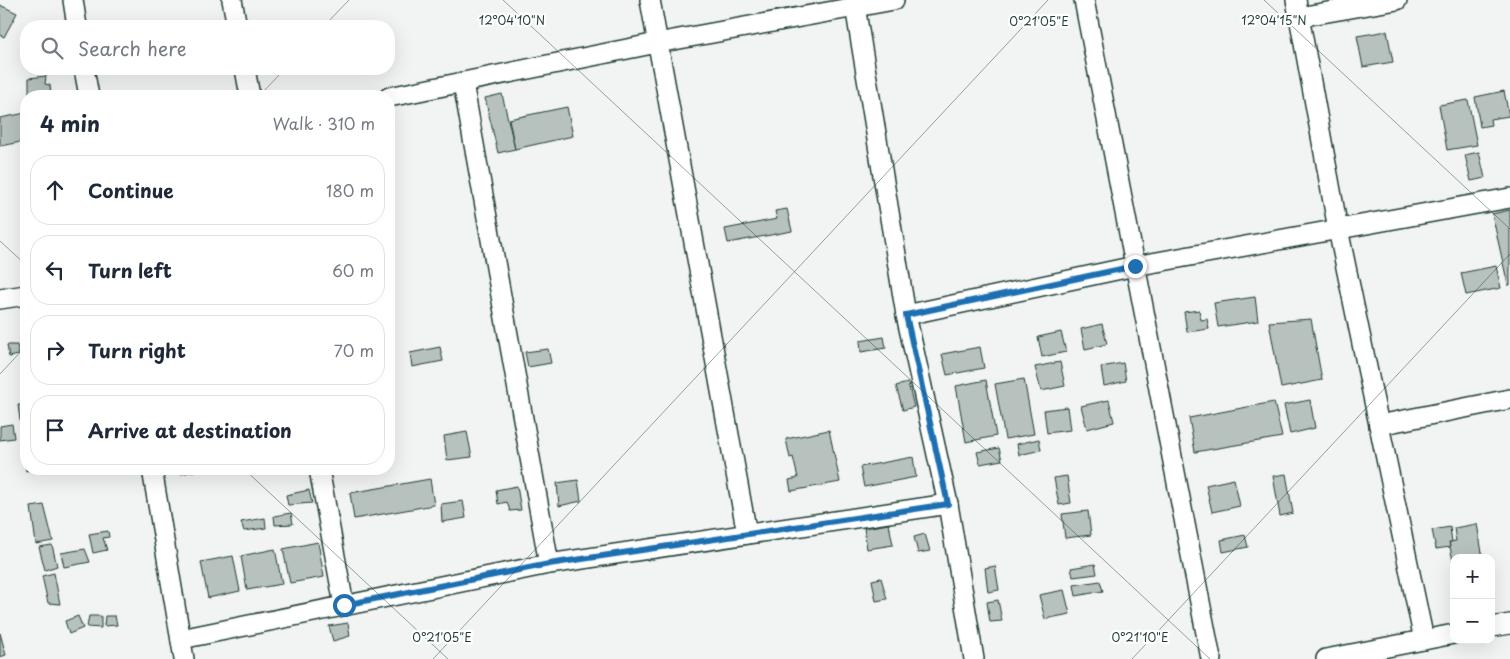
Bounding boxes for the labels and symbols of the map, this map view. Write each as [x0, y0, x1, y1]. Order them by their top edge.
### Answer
text: 12°04'10"N [479, 11, 545, 29]
text: 12°04'15"N [1241, 11, 1307, 29]
text: 0°21'05"E [1009, 12, 1069, 30]
route end [1124, 255, 1147, 278]
route start [333, 594, 356, 617]
text: 0°21'05"E [412, 628, 472, 646]
text: 0°21'10"E [1111, 628, 1169, 646]

